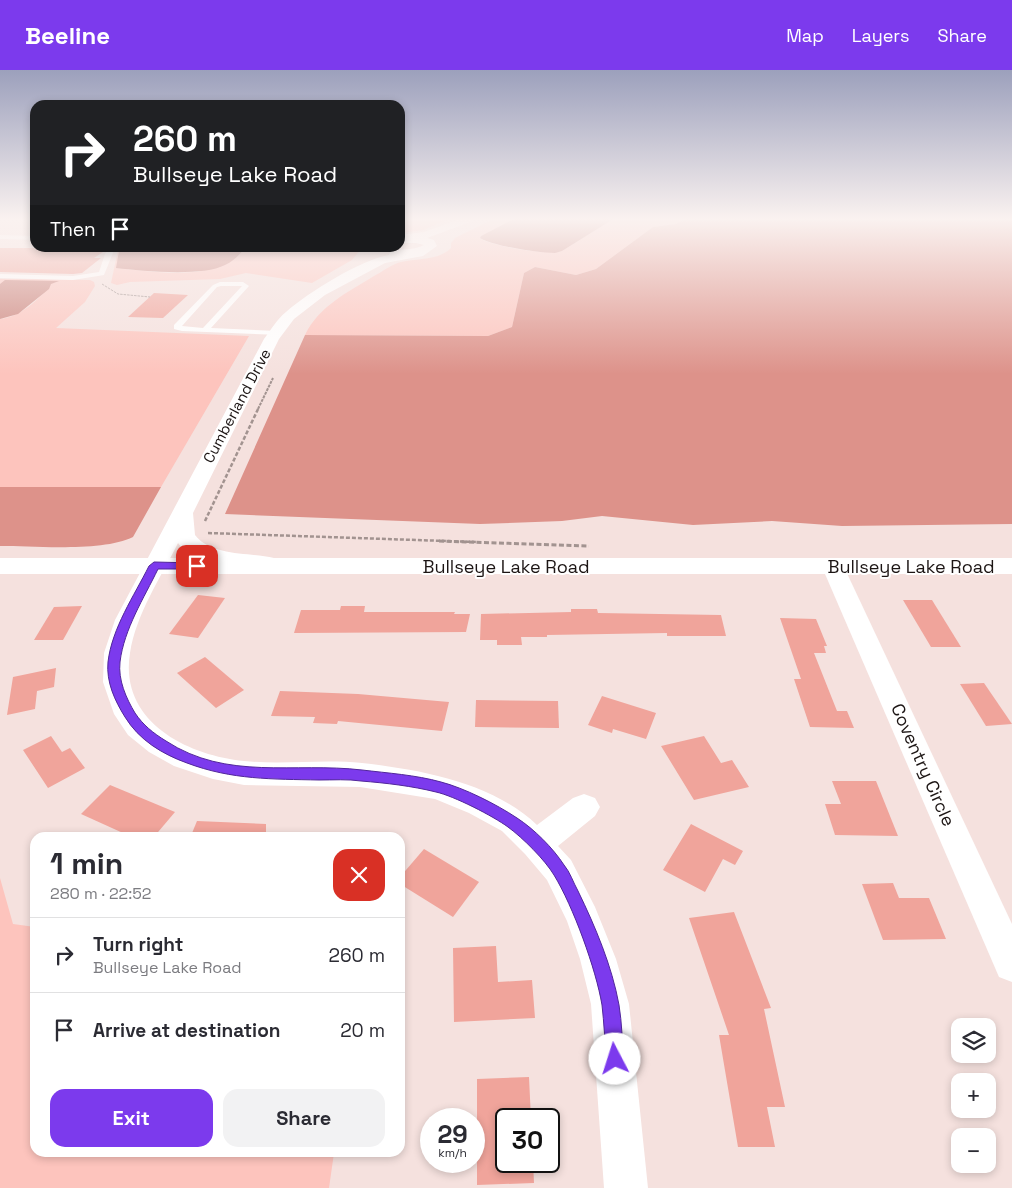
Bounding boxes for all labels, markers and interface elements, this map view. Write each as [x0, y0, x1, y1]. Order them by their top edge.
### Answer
text: Beeline [25, 20, 110, 51]
text: Map [786, 24, 824, 47]
text: Layers [852, 24, 909, 47]
text: Share [937, 24, 987, 47]
text: 260 m [133, 117, 237, 161]
icon: right [50, 120, 115, 185]
text: Bullseye Lake Road [133, 160, 337, 188]
icon: arrive [106, 215, 134, 243]
text: Then [50, 217, 96, 242]
street label: Cumberland Drive [198, 345, 275, 466]
pin [176, 545, 218, 587]
icon: arrive [183, 552, 211, 580]
street label: Bullseye Lake Road [422, 555, 590, 578]
street label: Bullseye Lake Road [827, 555, 995, 578]
street label: Coventry Circle [886, 700, 961, 830]
text: 1 min [50, 844, 123, 883]
button: close [333, 849, 385, 901]
text: 280 m · 22:52 [50, 883, 151, 904]
text: Turn right [93, 932, 183, 957]
icon: right [50, 941, 78, 969]
text: 260 m [329, 943, 385, 968]
text: Bullseye Lake Road [93, 957, 241, 978]
icon: arrive [50, 1016, 78, 1044]
text: Arrive at destination [93, 1018, 281, 1043]
text: 20 m [340, 1018, 385, 1043]
map controls [951, 1018, 996, 1173]
button: layers [951, 1018, 996, 1063]
position arrow [588, 1032, 640, 1084]
button: + [951, 1073, 996, 1118]
button: Exit [50, 1089, 213, 1147]
button: Share [223, 1089, 385, 1147]
speed limit sign: 30 [495, 1108, 560, 1173]
text: 29 [437, 1118, 468, 1150]
button: − [951, 1128, 996, 1173]
text: km/h [438, 1145, 467, 1161]

